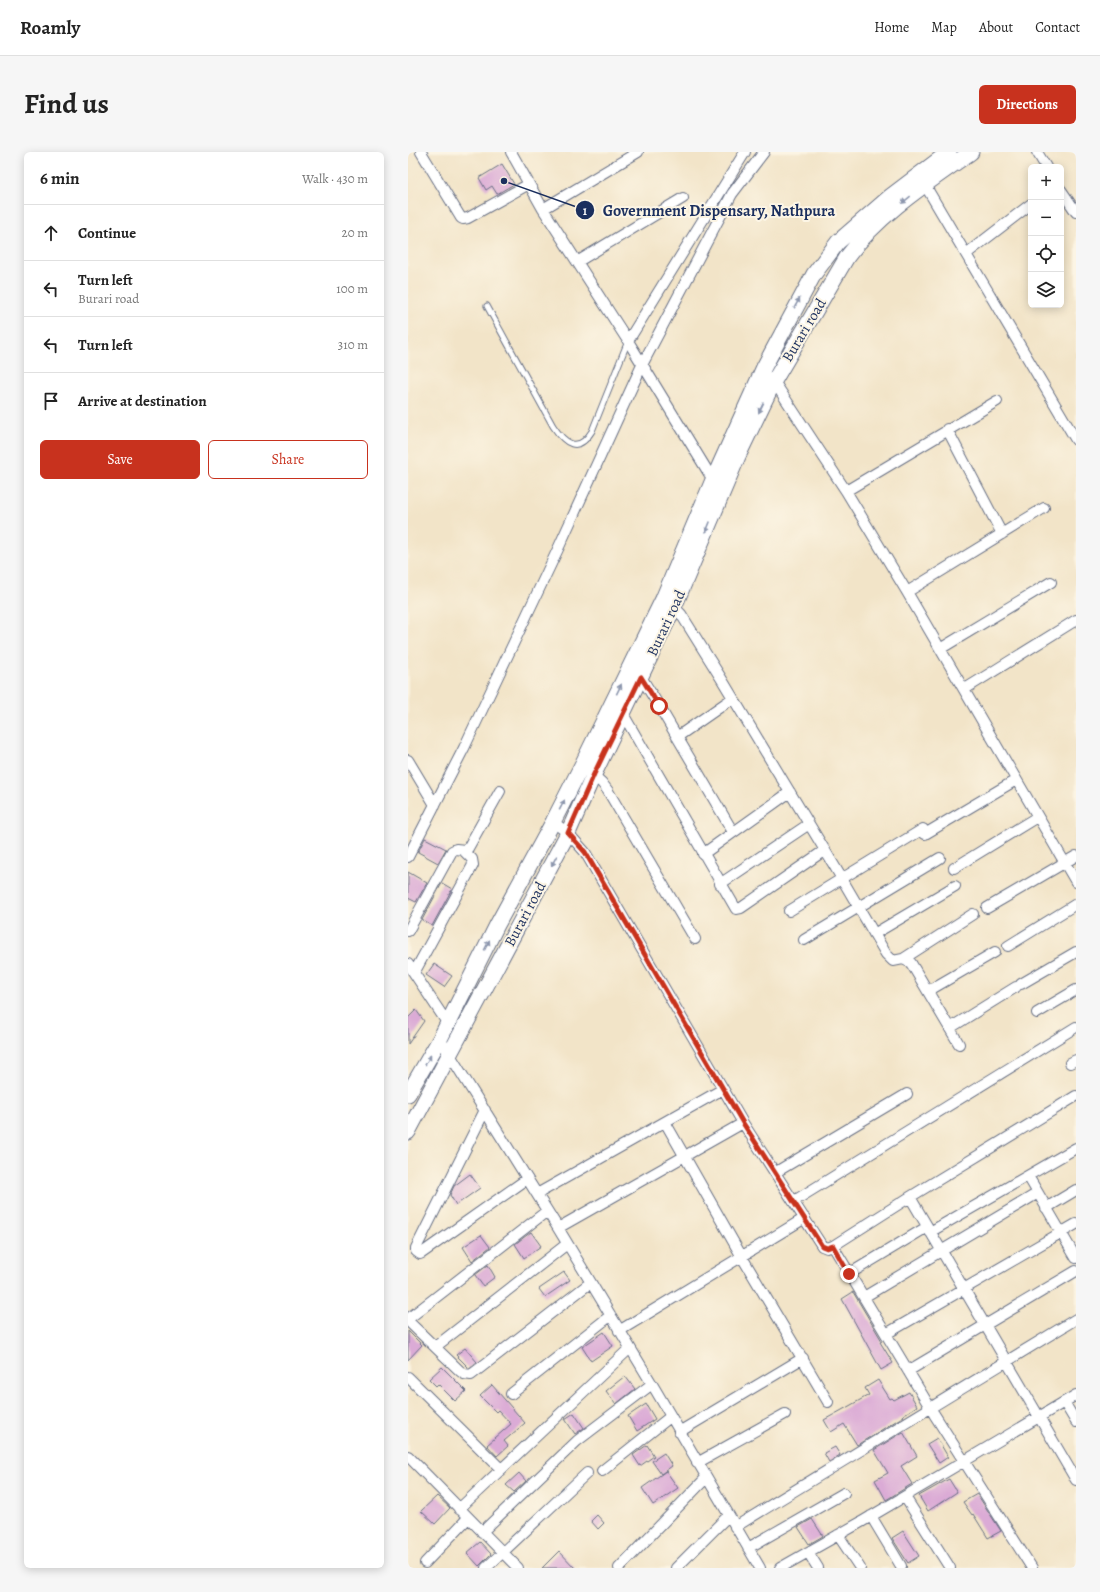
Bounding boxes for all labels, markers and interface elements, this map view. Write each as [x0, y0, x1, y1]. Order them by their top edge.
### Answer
text: Roamly [20, 15, 80, 41]
text: Home [874, 18, 909, 37]
text: Map [931, 18, 957, 37]
text: About [979, 18, 1013, 37]
text: Contact [1035, 18, 1080, 37]
text: Find us [24, 85, 109, 123]
button: Directions [979, 85, 1076, 124]
map controls [1028, 164, 1064, 308]
button: + [1028, 164, 1064, 200]
text: 6 min [40, 167, 80, 190]
text: Walk · 430 m [302, 170, 368, 187]
callout: Government Dispensary, Nathpura [575, 196, 843, 224]
one-way arrow [900, 196, 911, 205]
text: Government Dispensary, Nathpura [603, 200, 835, 222]
button: − [1028, 200, 1064, 236]
text: 1 [583, 203, 588, 219]
icon: ahead [40, 222, 62, 244]
text: Continue [78, 223, 136, 243]
text: 20 m [342, 224, 368, 241]
button: locate [1028, 236, 1064, 272]
text: Turn left [78, 270, 133, 290]
button: layers [1028, 272, 1064, 308]
icon: left [40, 278, 62, 300]
text: 100 m [336, 280, 368, 297]
text: Burari road [78, 290, 139, 307]
street label: Burari road [777, 294, 831, 365]
one-way arrow [794, 297, 801, 309]
icon: left [40, 334, 62, 356]
text: Turn left [78, 335, 133, 355]
text: 310 m [338, 336, 368, 353]
icon: arrive [40, 390, 62, 412]
text: Arrive at destination [78, 391, 207, 411]
one-way arrow [758, 402, 764, 414]
button: Save [40, 440, 200, 479]
button: Share [208, 440, 368, 479]
one-way arrow [705, 521, 712, 533]
street label: Burari road [642, 586, 690, 659]
one-way arrow [616, 683, 622, 694]
route start [650, 697, 668, 715]
one-way arrow [558, 800, 565, 811]
one-way arrow [550, 855, 557, 867]
street label: Burari road [500, 877, 551, 950]
one-way arrow [484, 939, 491, 951]
one-way arrow [424, 1054, 431, 1066]
route end [840, 1265, 858, 1283]

